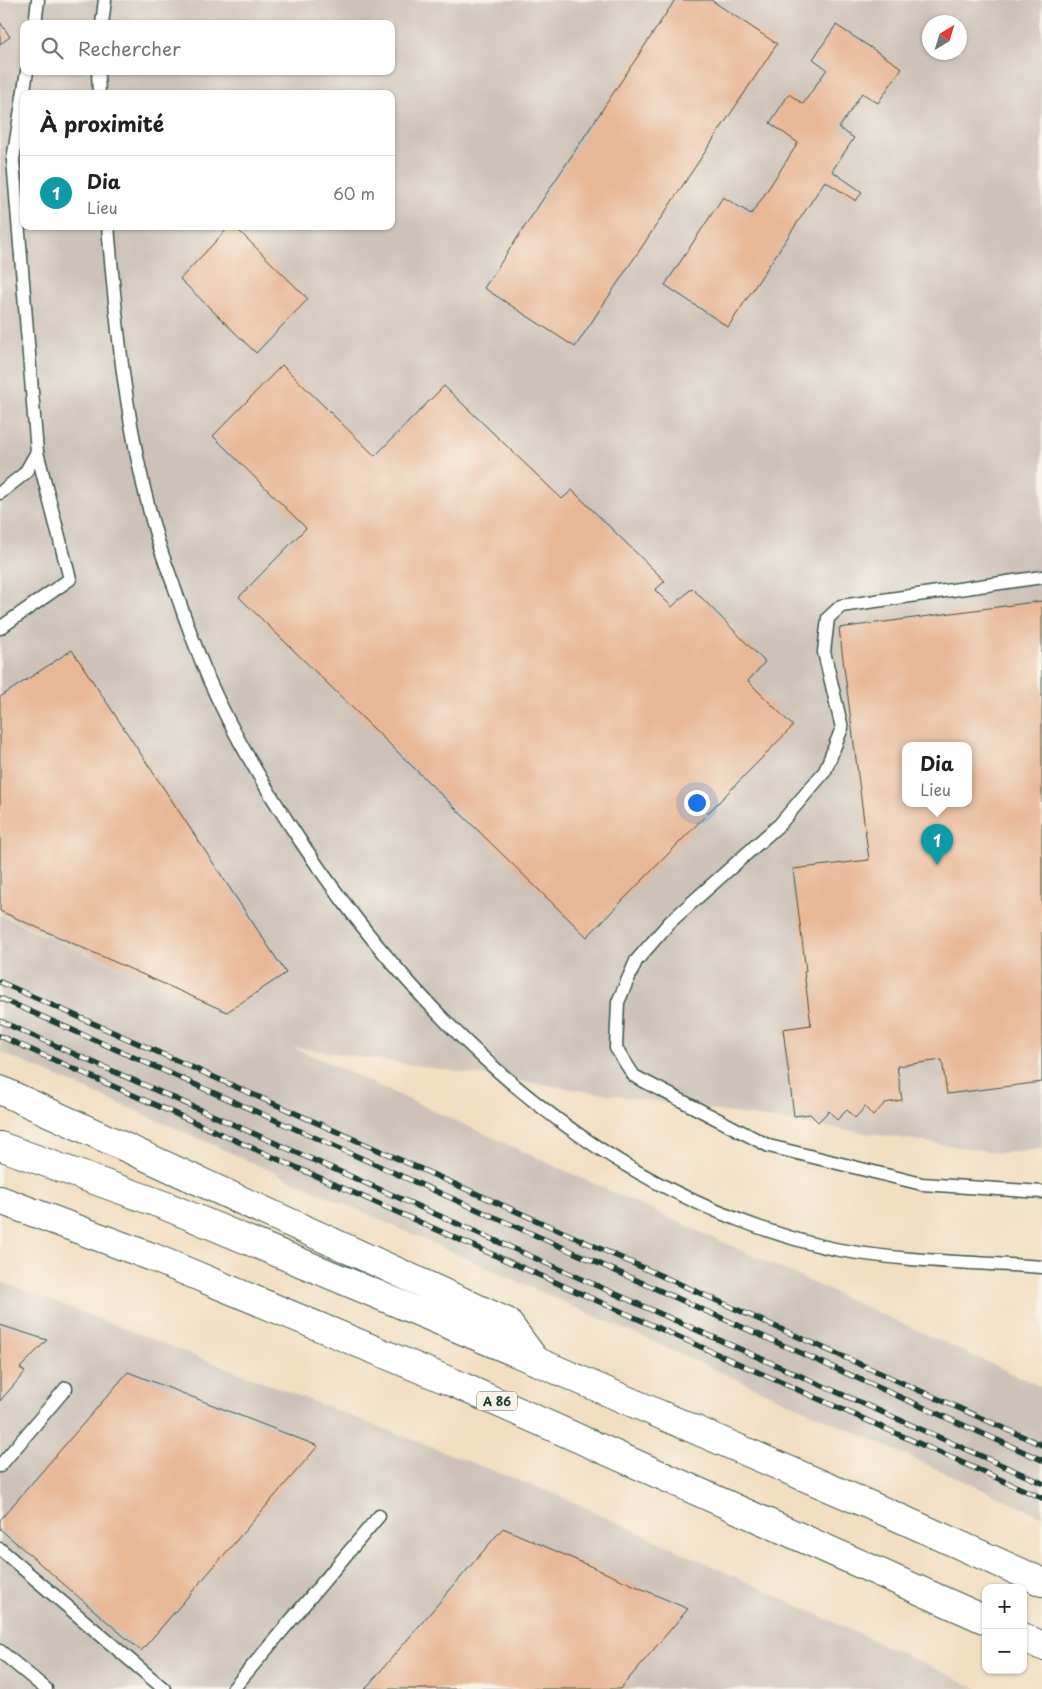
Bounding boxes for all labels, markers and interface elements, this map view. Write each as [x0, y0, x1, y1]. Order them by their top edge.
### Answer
north arrow [922, 15, 967, 60]
search box [20, 20, 395, 75]
icon: search [38, 34, 66, 62]
text: Rechercher [78, 34, 181, 62]
text: À proximité [40, 107, 164, 139]
text: Dia [87, 167, 121, 195]
text: 1 [52, 181, 60, 205]
text: 60 m [333, 181, 375, 205]
text: Lieu [87, 195, 118, 219]
popup [902, 742, 972, 807]
text: Dia [920, 749, 954, 777]
text: Lieu [920, 777, 951, 801]
your location [684, 790, 710, 816]
pin: 1 [921, 824, 953, 865]
road number: A 86 [477, 1392, 517, 1410]
map controls [982, 1584, 1027, 1674]
button: + [982, 1584, 1027, 1629]
button: − [982, 1629, 1027, 1674]

